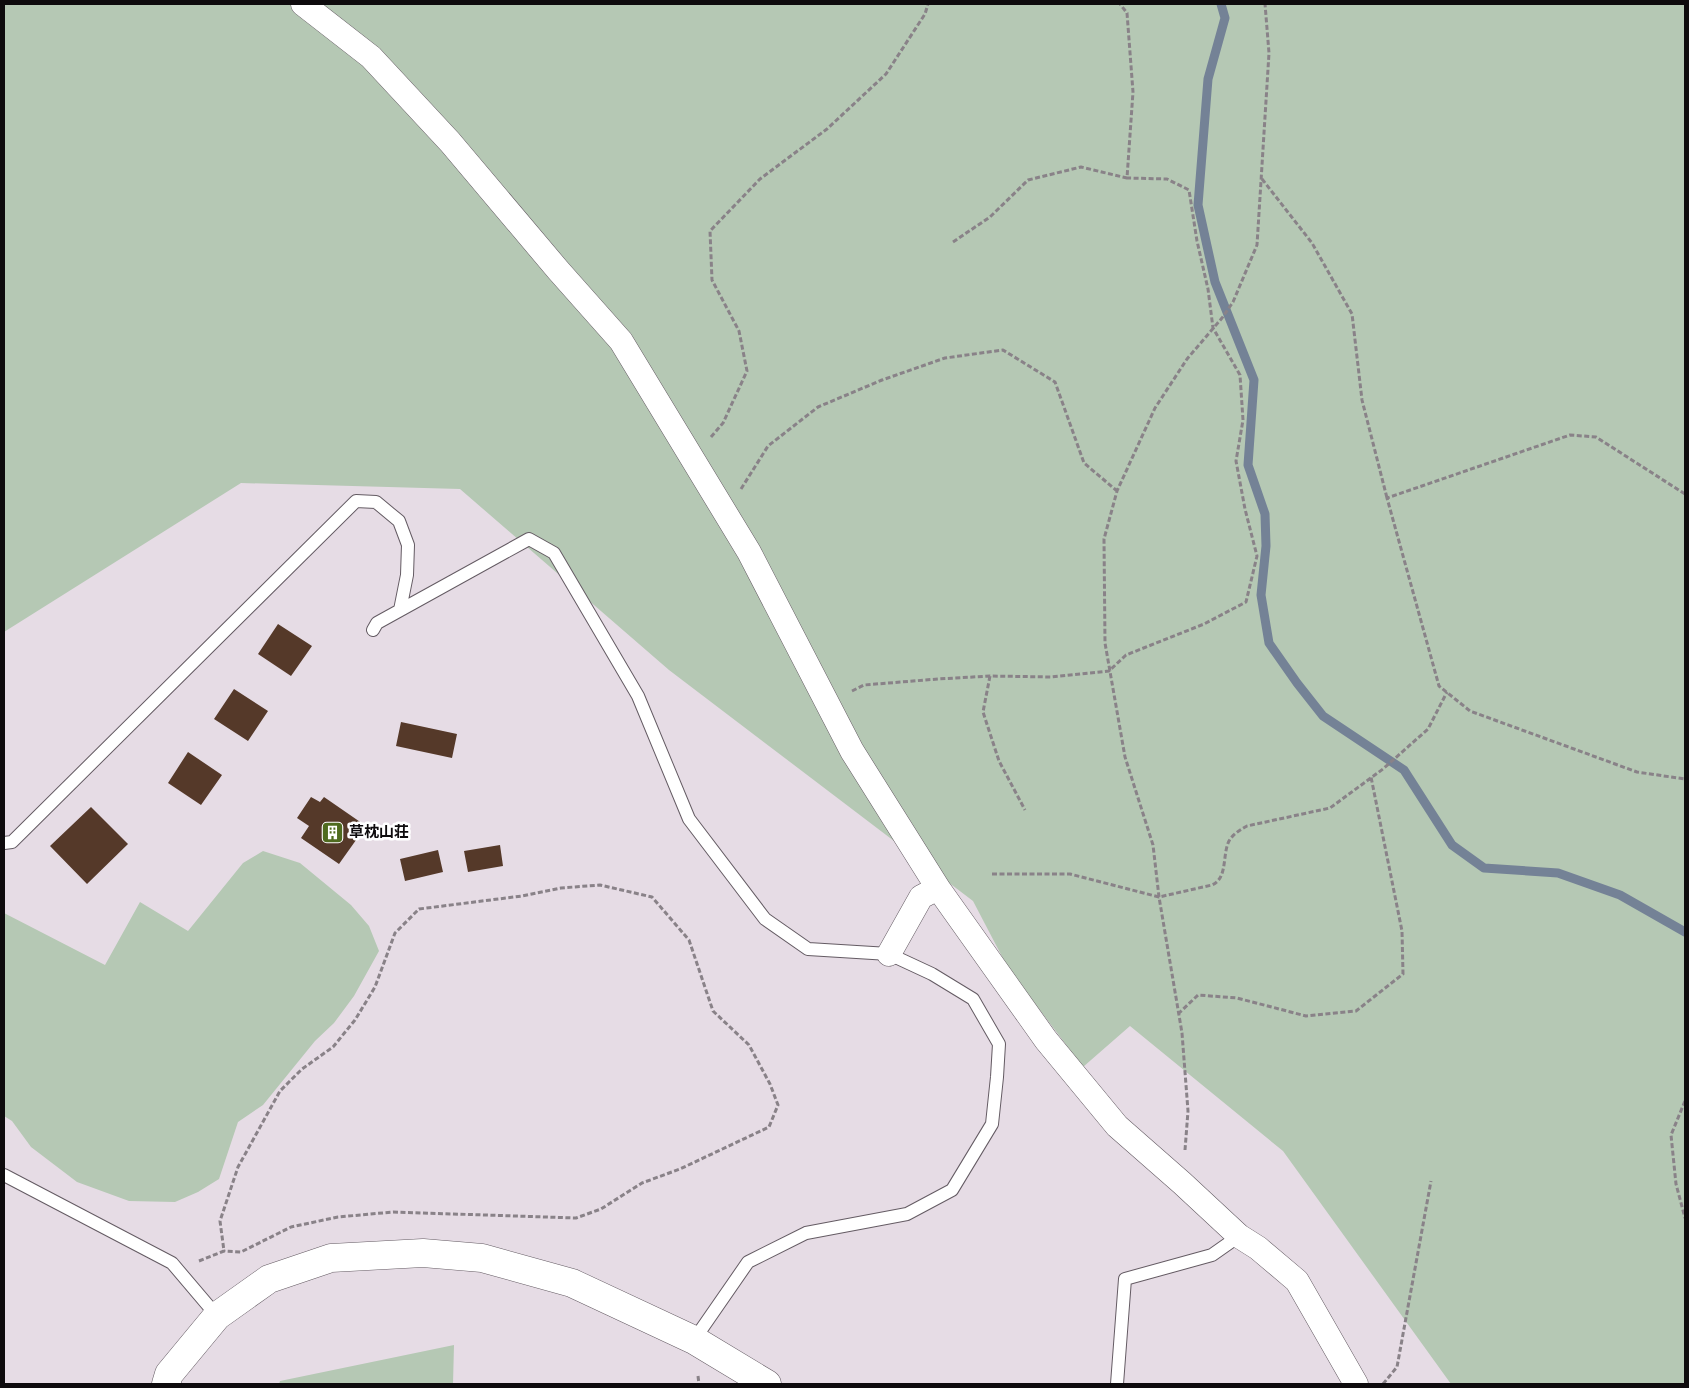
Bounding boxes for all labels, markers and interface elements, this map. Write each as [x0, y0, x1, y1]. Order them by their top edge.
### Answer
building icon: 草枕山荘 [321, 820, 345, 844]
place label: 草枕山荘 [349, 823, 409, 841]

